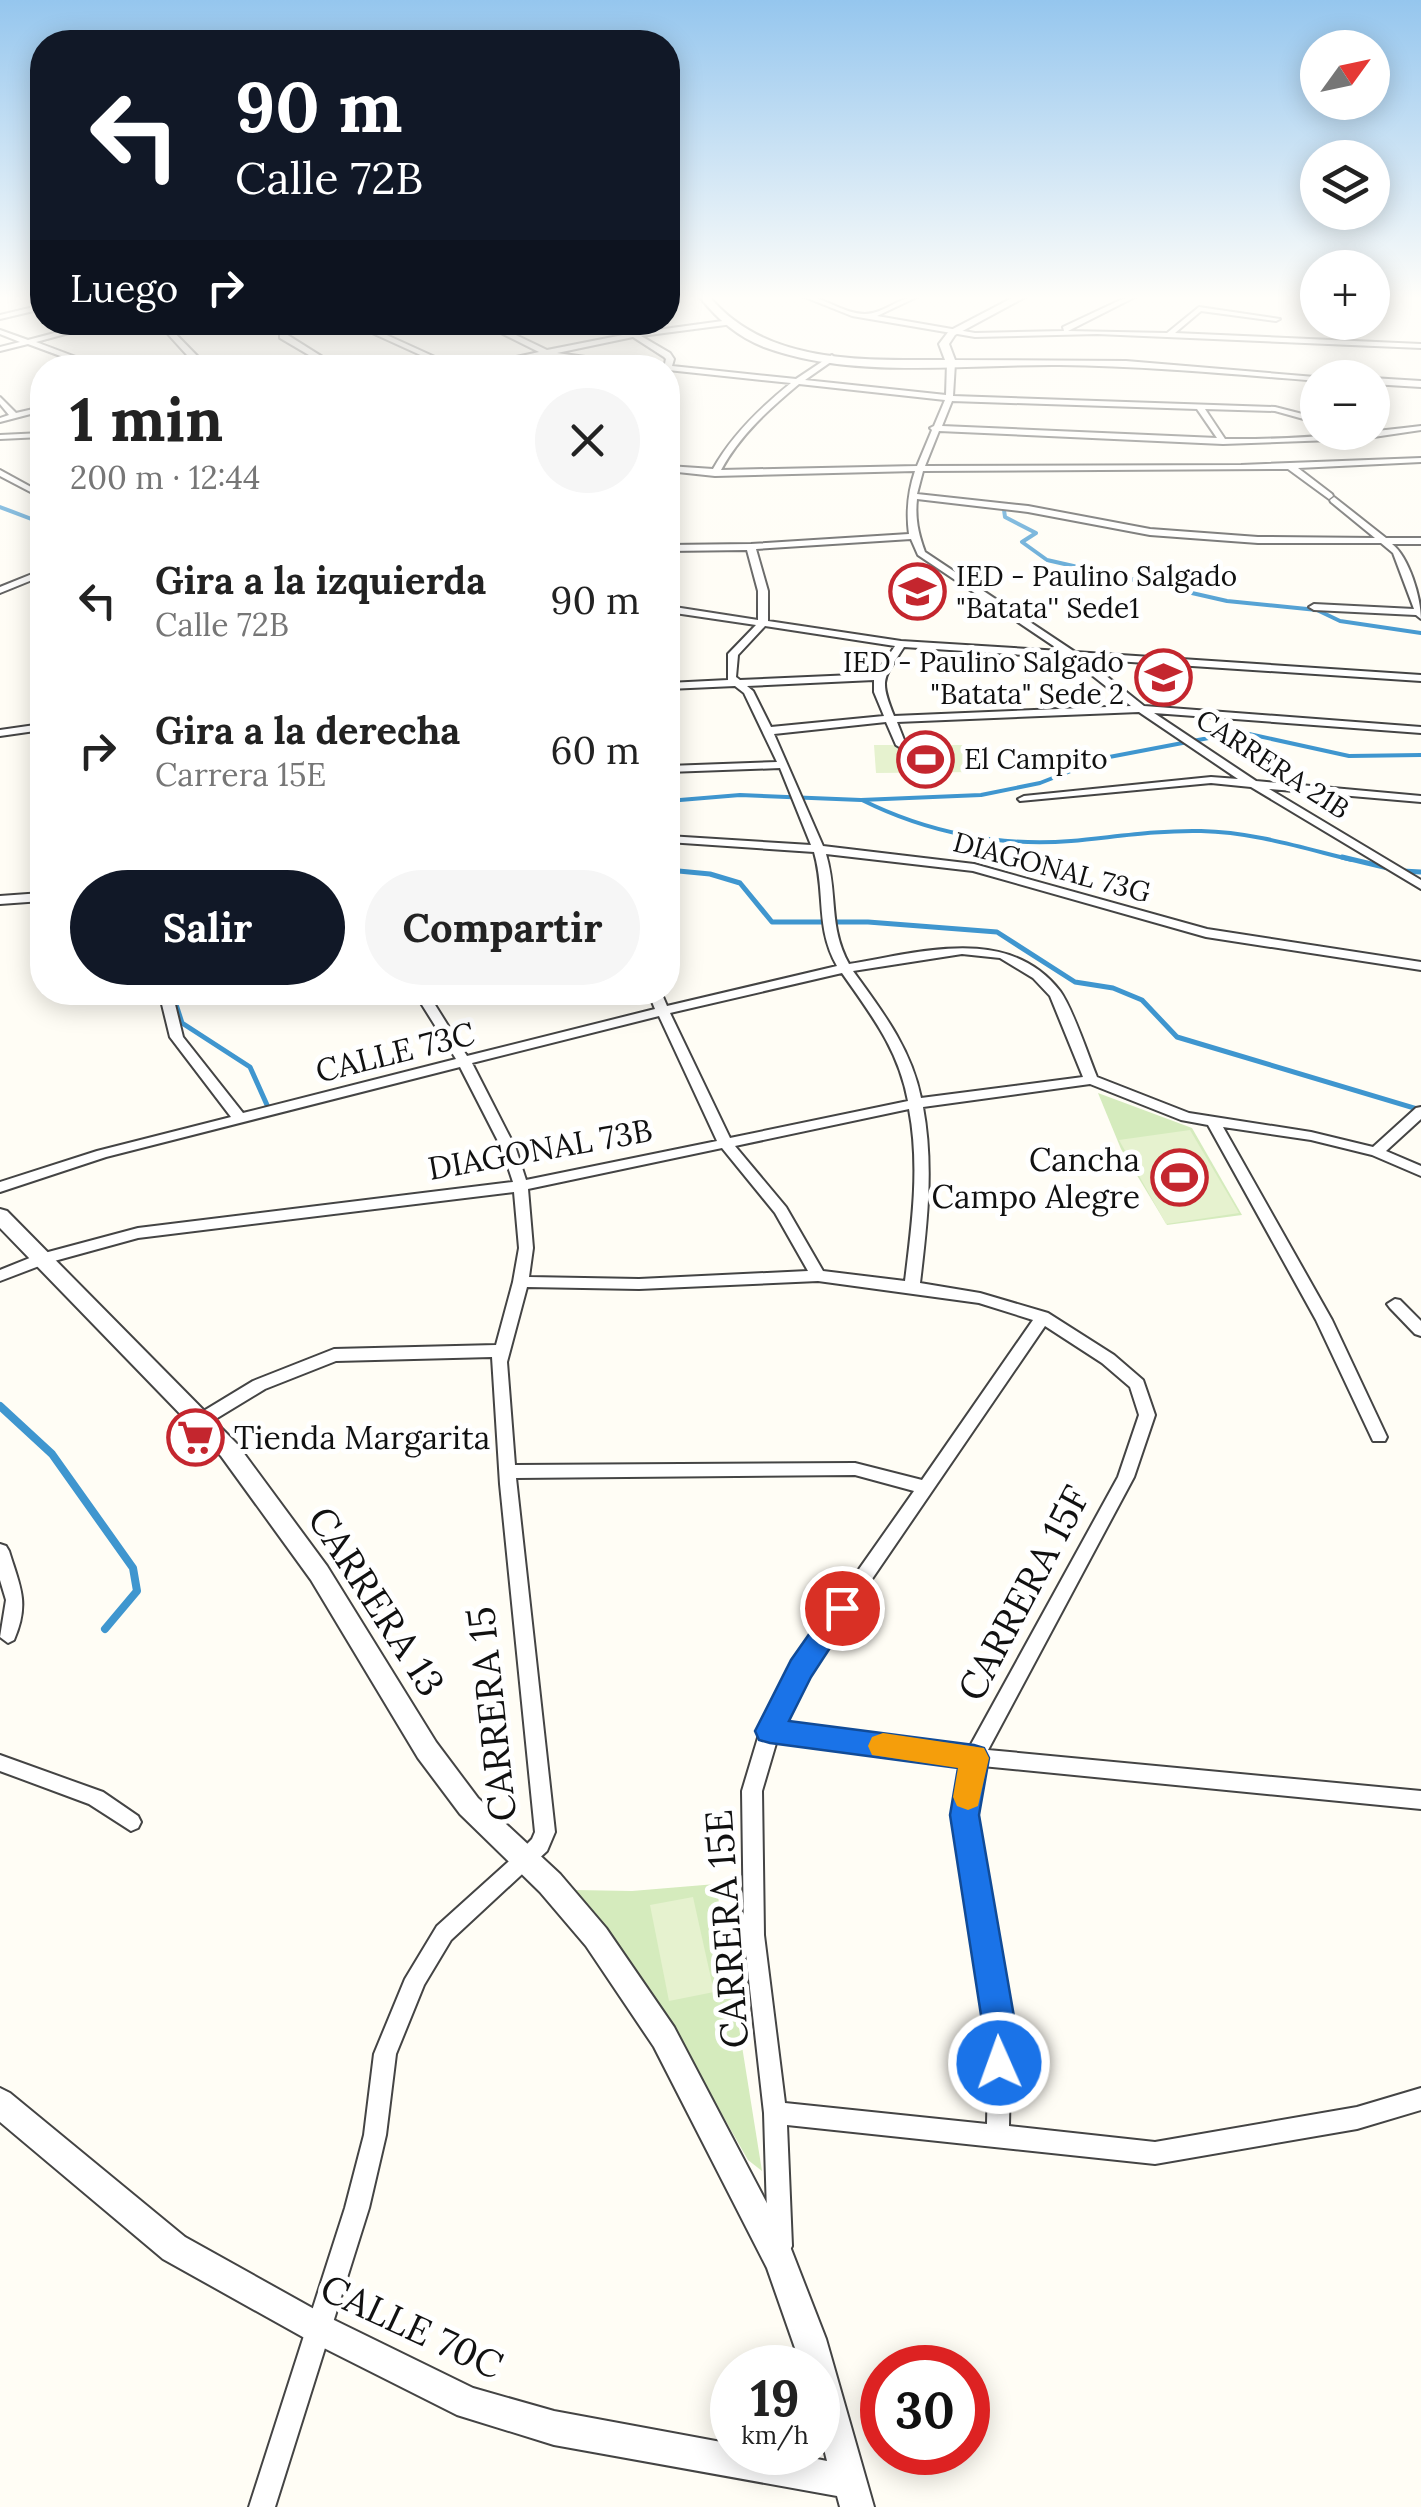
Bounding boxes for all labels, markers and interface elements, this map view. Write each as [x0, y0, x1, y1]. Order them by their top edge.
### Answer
north arrow [1300, 30, 1390, 120]
map controls [1300, 30, 1390, 450]
text: 90 m [235, 62, 403, 151]
icon: left [70, 70, 200, 200]
button: layers [1300, 140, 1390, 230]
text: Calle 72B [235, 149, 423, 206]
button: + [1300, 250, 1390, 340]
icon: right [198, 260, 253, 315]
text: Luego [70, 264, 178, 312]
button: − [1300, 360, 1390, 450]
text: 1 min [70, 381, 223, 457]
button: close [535, 388, 640, 493]
text: 200 m · 12:44 [70, 457, 260, 498]
text: Gira a la izquierda [155, 556, 486, 604]
place label: IED - Paulino Salgado "Batata'' Sede1 [956, 558, 1237, 626]
school or university icon: IED - Paulino Salgado "Batata'' Sede1 [887, 562, 947, 622]
icon: left [70, 573, 125, 628]
text: 90 m [550, 576, 640, 624]
text: Calle 72B [155, 604, 289, 645]
place label: IED - Paulino Salgado "Batata" Sede 2 [843, 644, 1124, 712]
school or university icon: IED - Paulino Salgado "Batata" Sede 2 [1133, 648, 1193, 708]
street label: CARRERA 21B [1189, 701, 1357, 827]
text: Gira a la derecha [155, 706, 460, 754]
icon: right [70, 723, 125, 778]
text: 60 m [550, 726, 640, 774]
sports icon: El Campito [895, 729, 955, 789]
place label: El Campito [964, 741, 1108, 777]
text: Carrera 15E [155, 754, 326, 795]
street label: DIAGONAL 73G [950, 823, 1154, 911]
button: Salir [70, 870, 345, 985]
button: Compartir [365, 870, 640, 985]
street label: CALLE 73C [311, 1012, 479, 1092]
street label: DIAGONAL 73B [425, 1109, 655, 1189]
place label: Cancha Campo Alegre [932, 1139, 1140, 1217]
sports icon: Cancha Campo Alegre [1149, 1147, 1209, 1207]
supermarket icon: Tienda Margarita [165, 1407, 225, 1467]
place label: Tienda Margarita [234, 1417, 490, 1458]
street label: CARRERA 15F [946, 1477, 1100, 1709]
street label: CARRERA 13 [298, 1497, 456, 1705]
pin [800, 1566, 885, 1651]
icon: arrive [815, 1581, 870, 1636]
street label: CARRERA 15 [456, 1604, 526, 1824]
street label: CARRERA 15E [694, 1808, 758, 2050]
position arrow [947, 2011, 1051, 2115]
street label: CALLE 70C [313, 2263, 511, 2389]
speed limit sign: 30 [860, 2345, 990, 2475]
text: 19 [750, 2366, 800, 2430]
text: km/h [741, 2419, 809, 2451]

